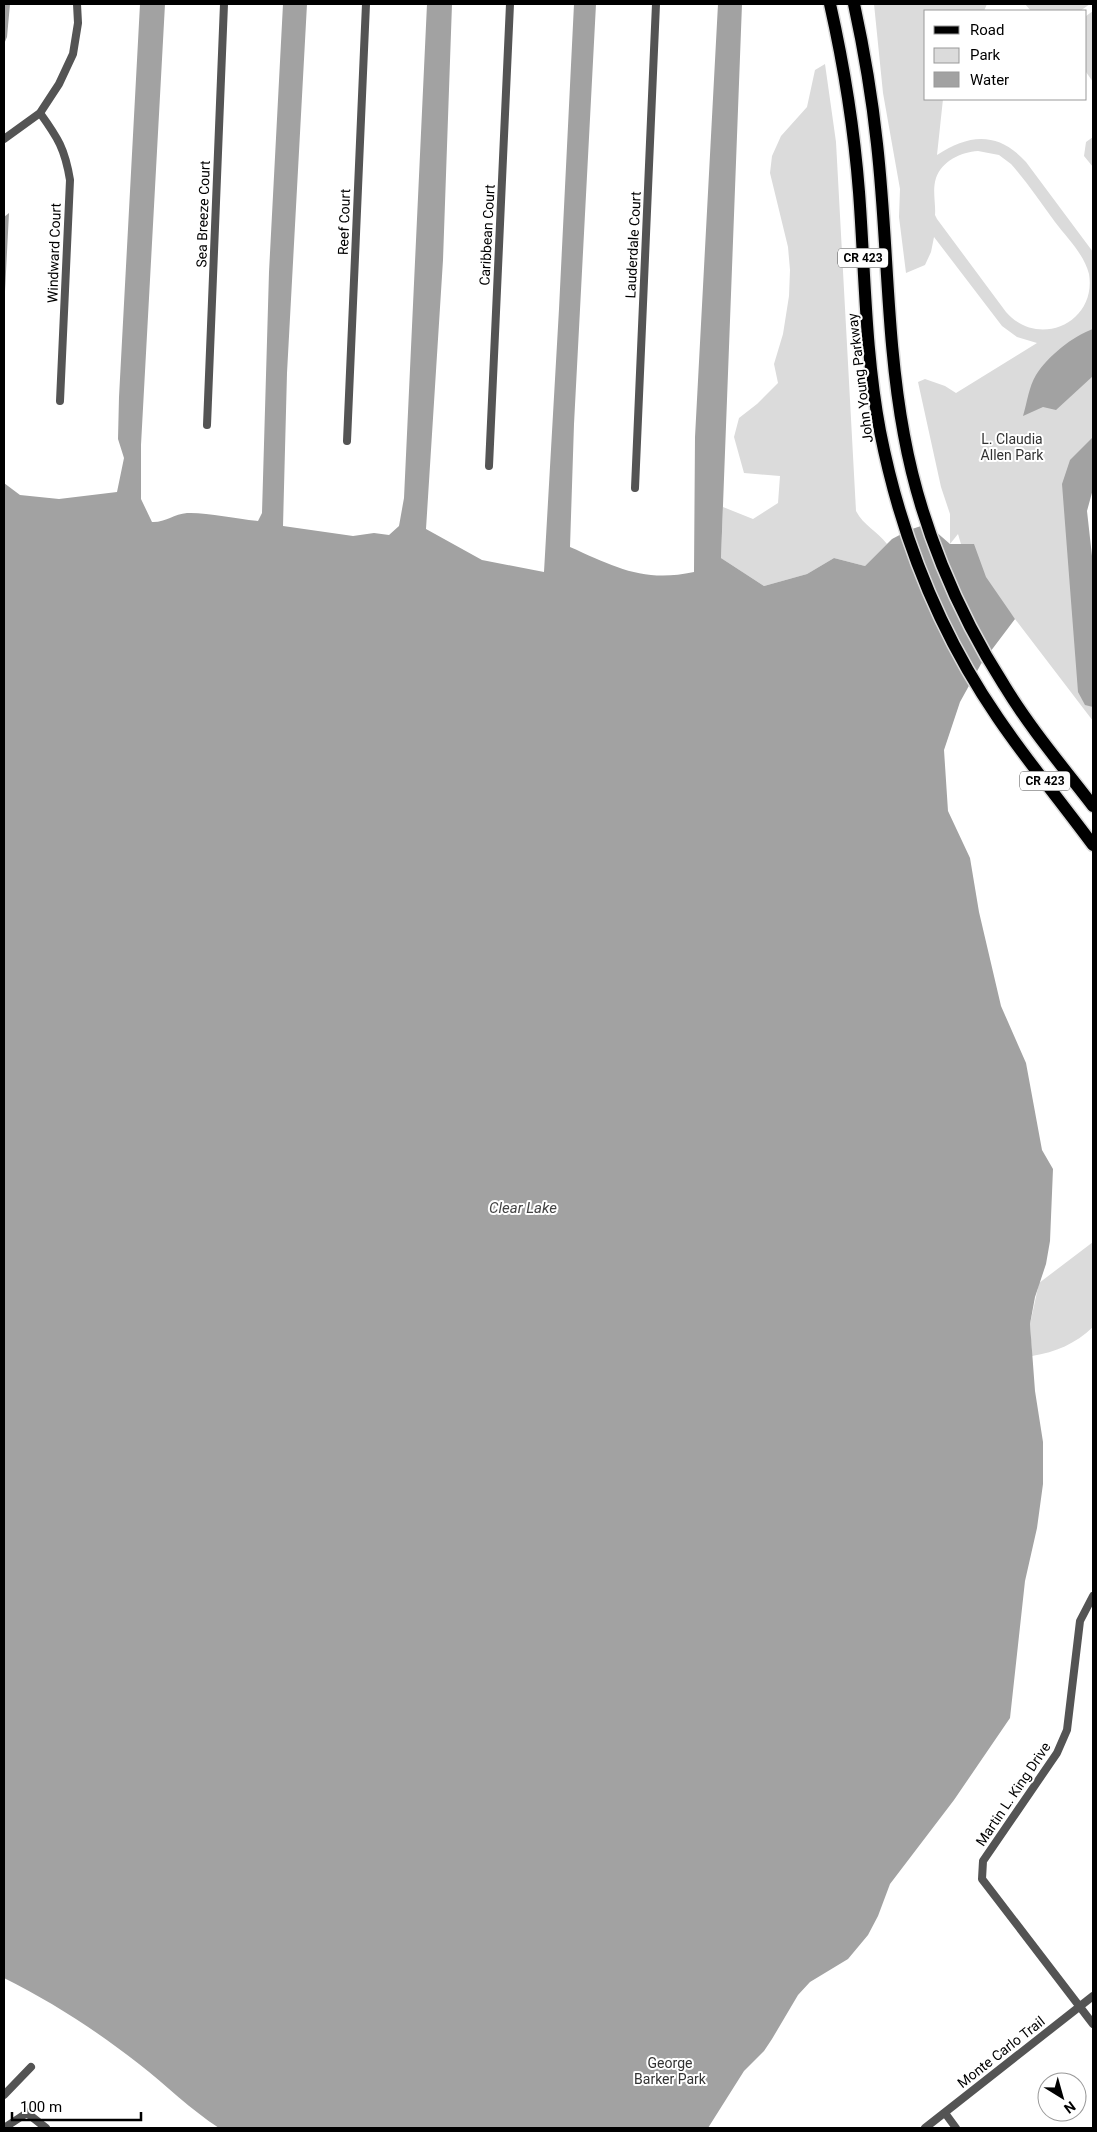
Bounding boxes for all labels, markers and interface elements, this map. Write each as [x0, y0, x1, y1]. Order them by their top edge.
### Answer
legend [924, 10, 1087, 100]
text: Road [970, 21, 1004, 39]
text: Park [970, 46, 1001, 64]
text: Water [970, 71, 1009, 89]
street label: Sea Breeze Court [193, 160, 213, 268]
street label: Caribbean Court [476, 184, 498, 286]
street label: Reef Court [335, 188, 353, 255]
street label: Lauderdale Court [622, 191, 644, 299]
street label: Windward Court [44, 202, 64, 303]
road number: CR 423 [838, 248, 888, 268]
street label: John Young Parkway [844, 312, 876, 444]
park label: L. Claudia Allen Park [981, 431, 1044, 463]
road number: CR 423 [1020, 771, 1070, 790]
water label: Clear Lake [489, 1199, 557, 1217]
street label: Martin L. King Drive [972, 1739, 1054, 1849]
street label: Monte Carlo Trail [954, 2013, 1048, 2091]
park label: George Barker Park [634, 2055, 707, 2087]
north arrow [1037, 2072, 1087, 2122]
scale bar [12, 2090, 141, 2122]
text: 100 m [20, 2098, 62, 2116]
text: N [1061, 2098, 1079, 2117]

